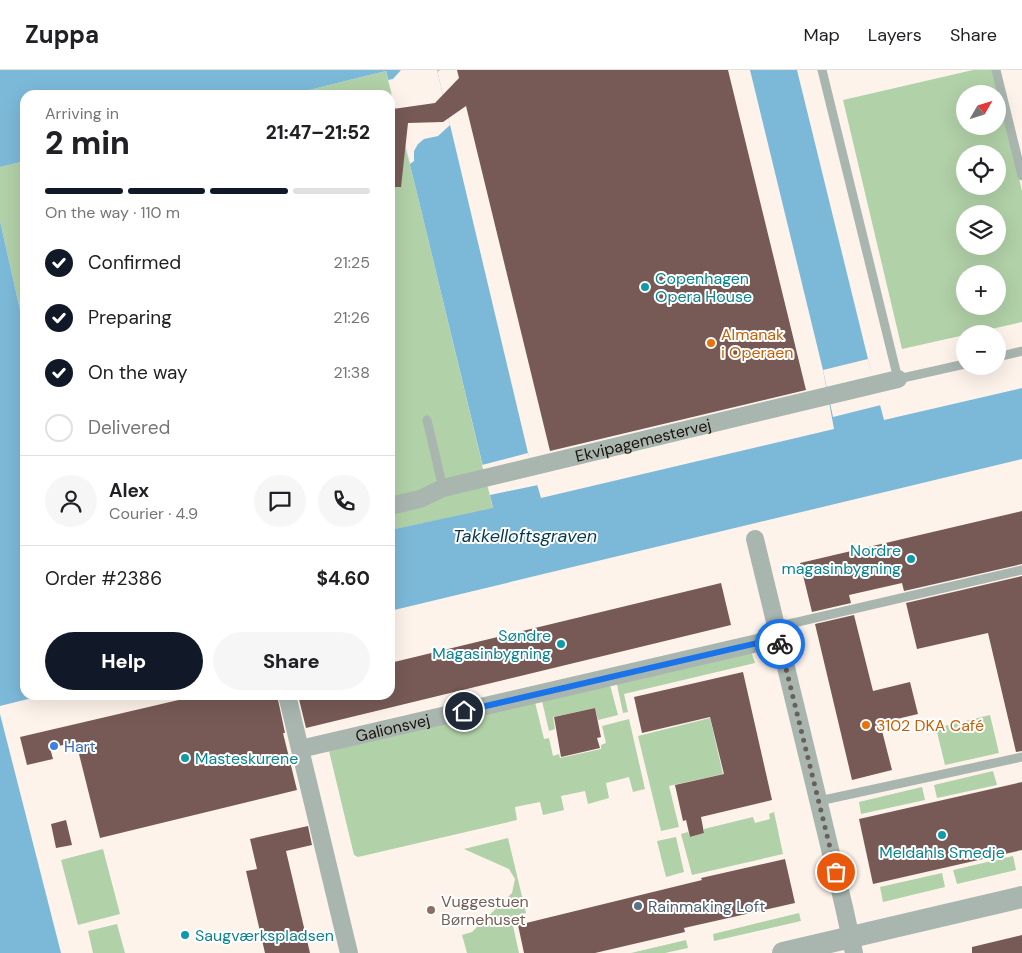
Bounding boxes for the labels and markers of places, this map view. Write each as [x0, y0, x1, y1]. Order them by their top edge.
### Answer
place label: Copenhagen Opera House [655, 268, 752, 307]
marker: Copenhagen Opera House [639, 281, 651, 293]
place label: Almanak i Operaen [721, 324, 793, 363]
marker: Almanak i Operaen [705, 337, 717, 349]
place label: Nordre magasinbygning [782, 540, 901, 579]
marker: Nordre magasinbygning [905, 553, 917, 565]
place label: Søndre Magasinbygning [432, 625, 551, 664]
marker: Søndre Magasinbygning [555, 638, 567, 650]
pin [443, 690, 485, 732]
place label: 3102 DKA Café [876, 715, 984, 736]
marker: 3102 DKA Café [860, 719, 872, 731]
place label: Hart [64, 736, 96, 757]
marker: Hart [48, 740, 60, 752]
place label: Masteskurene [195, 748, 298, 769]
marker: Masteskurene [179, 752, 191, 764]
marker: Meldahls Smedje [936, 829, 948, 841]
place label: Meldahls Smedje [879, 842, 1005, 863]
pin [815, 851, 857, 893]
place label: Vuggestuen Børnehuset [441, 891, 529, 930]
place label: Rainmaking Loft [648, 896, 766, 917]
marker: Rainmaking Loft [632, 900, 644, 912]
marker: Vuggestuen Børnehuset [425, 904, 437, 916]
place label: Saugværkspladsen [195, 925, 334, 946]
marker: Saugværkspladsen [179, 929, 191, 941]

